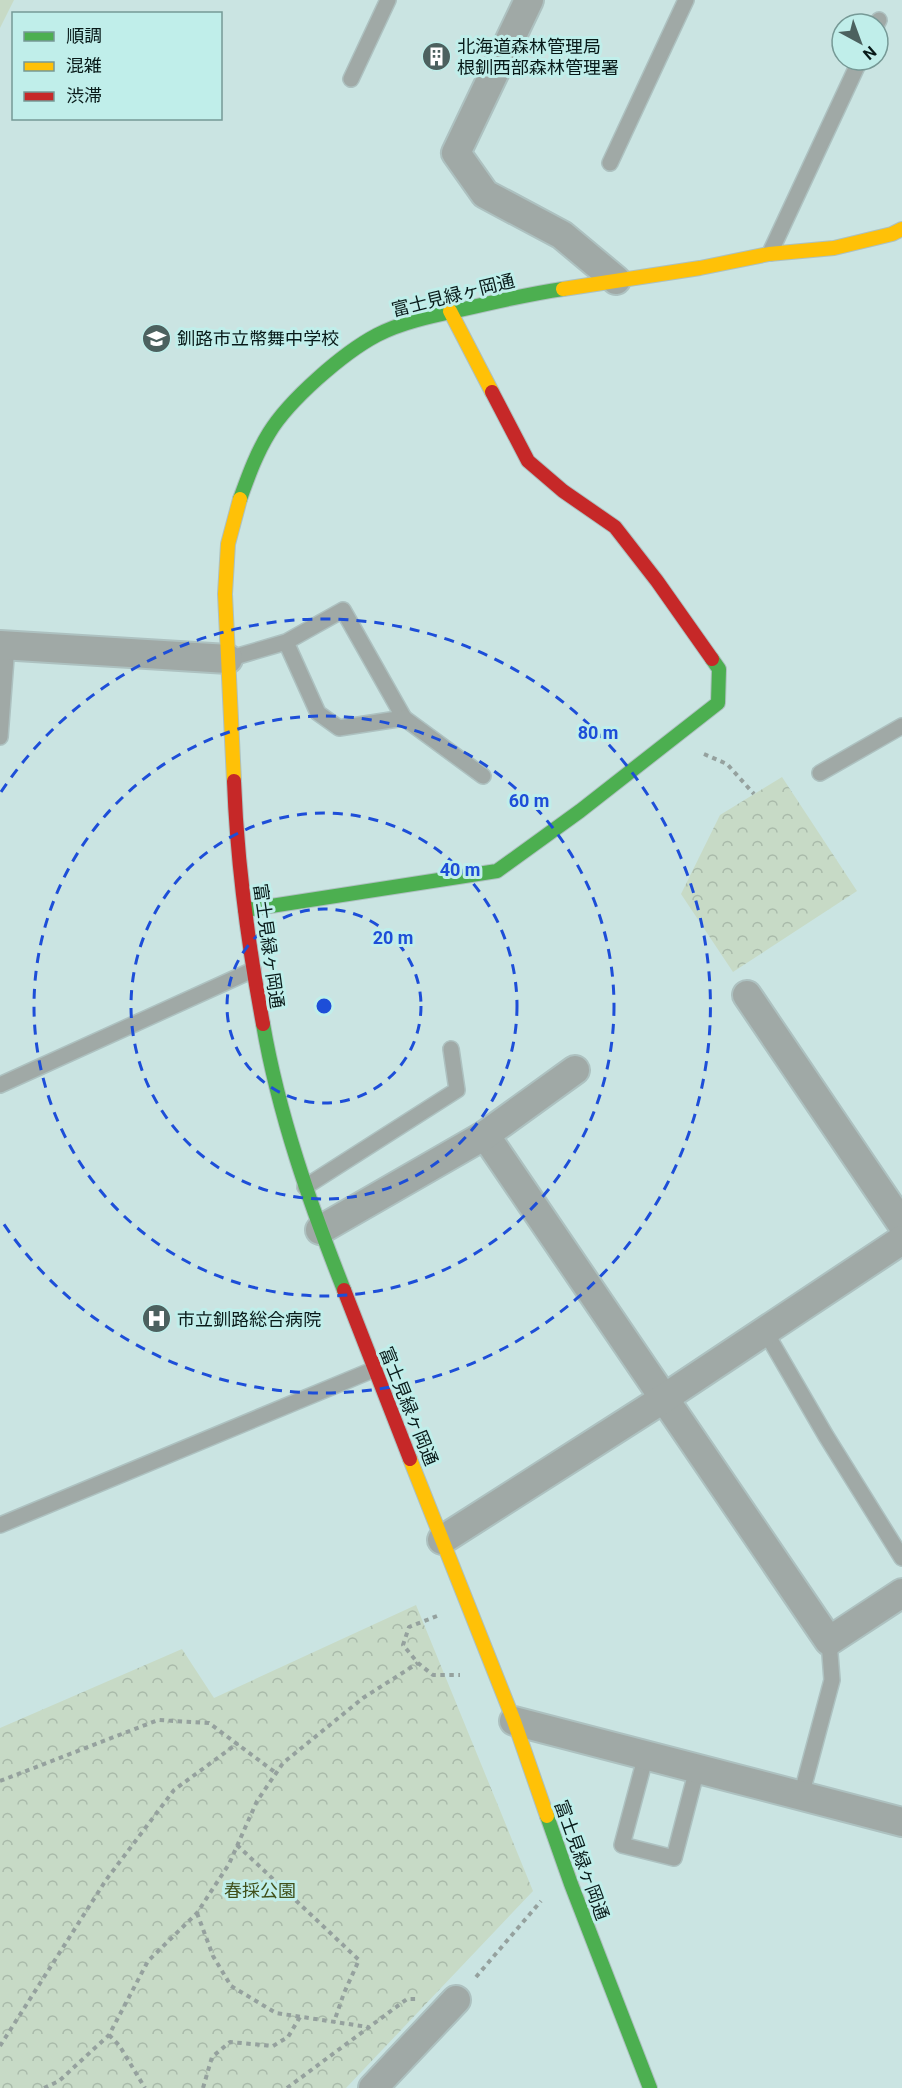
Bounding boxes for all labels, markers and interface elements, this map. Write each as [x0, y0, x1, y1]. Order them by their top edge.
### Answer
legend [12, 12, 222, 120]
north arrow [830, 12, 890, 72]
text: 順調 [66, 25, 102, 46]
place label: 北海道森林管理局 根釧西部森林管理署 [457, 36, 619, 78]
building icon: 北海道森林管理局 根釧西部森林管理署 [420, 40, 452, 72]
text: N [859, 42, 880, 64]
text: 混雑 [66, 55, 102, 76]
text: 渋滞 [66, 85, 102, 106]
street label: 富士見緑ヶ岡通 [389, 270, 517, 320]
school or university icon: 釧路市立幣舞中学校 [140, 322, 172, 354]
place label: 釧路市立幣舞中学校 [177, 328, 339, 349]
text: 80 m [578, 722, 618, 743]
text: 60 m [509, 790, 549, 811]
text: 40 m [440, 859, 480, 880]
street label: 富士見緑ヶ岡通 [250, 882, 288, 1010]
text: 20 m [373, 927, 413, 948]
centre of rings [314, 996, 334, 1016]
hospital icon: 市立釧路総合病院 [140, 1303, 172, 1335]
place label: 市立釧路総合病院 [177, 1309, 321, 1330]
street label: 富士見緑ヶ岡通 [376, 1344, 442, 1468]
street label: 富士見緑ヶ岡通 [551, 1797, 613, 1923]
park label: 春採公園 [224, 1880, 296, 1901]

